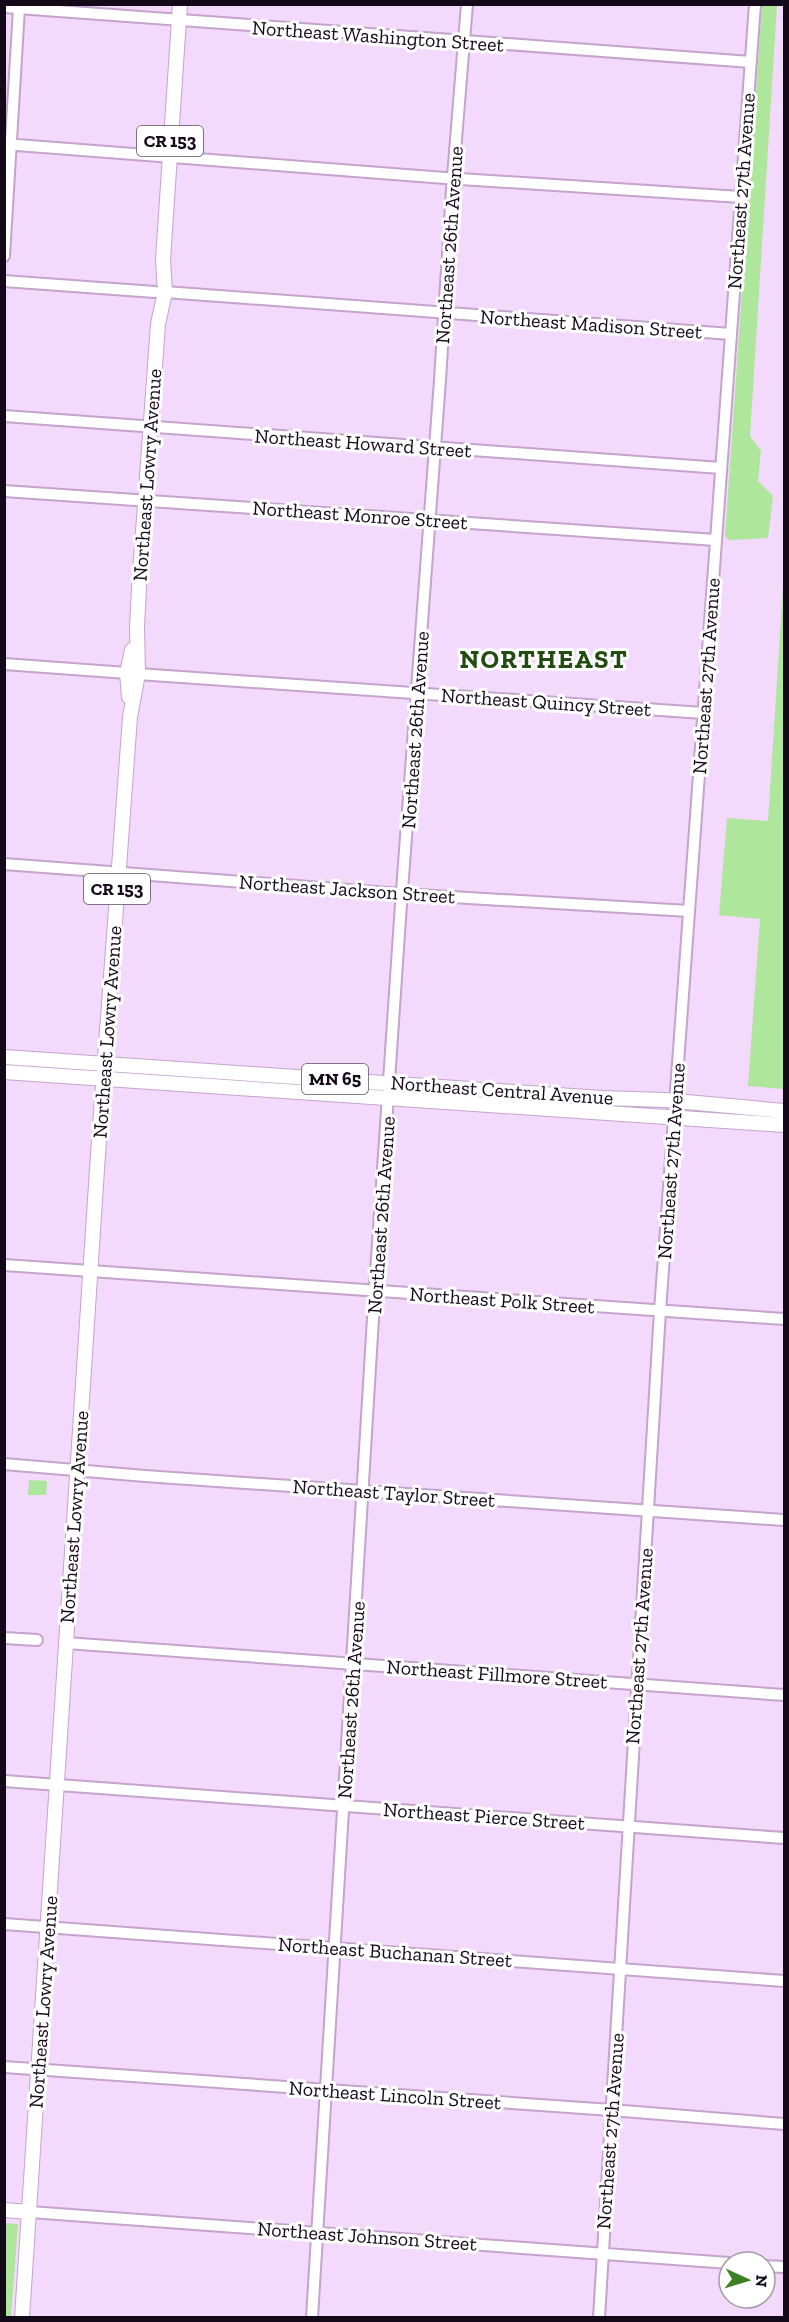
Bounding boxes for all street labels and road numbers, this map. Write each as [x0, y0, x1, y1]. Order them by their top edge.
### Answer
street label: Northeast Washington Street [251, 15, 505, 57]
street label: Northeast 27th Avenue [722, 92, 760, 290]
road number: CR 153 [137, 126, 203, 156]
street label: Northeast 26th Avenue [430, 145, 468, 345]
street label: Northeast Madison Street [479, 304, 704, 344]
street label: Northeast Lowry Avenue [128, 368, 166, 582]
street label: Northeast Howard Street [254, 423, 473, 463]
street label: Northeast Monroe Street [252, 496, 469, 535]
street label: Northeast 27th Avenue [687, 577, 725, 775]
street label: Northeast 26th Avenue [396, 630, 434, 830]
street label: Northeast Quincy Street [440, 683, 652, 721]
street label: Northeast Jackson Street [238, 869, 456, 909]
road number: CR 153 [84, 874, 150, 904]
street label: Northeast Lowry Avenue [88, 925, 126, 1139]
street label: Northeast 27th Avenue [652, 1062, 690, 1260]
road number: MN 65 [302, 1064, 368, 1094]
street label: Northeast Central Avenue [390, 1070, 614, 1110]
street label: Northeast 26th Avenue [362, 1115, 400, 1315]
street label: Northeast Polk Street [409, 1282, 596, 1318]
street label: Northeast Lowry Avenue [55, 1410, 93, 1624]
street label: Northeast Taylor Street [292, 1474, 497, 1512]
street label: Northeast 27th Avenue [620, 1547, 658, 1745]
street label: Northeast 26th Avenue [332, 1600, 370, 1800]
street label: Northeast Fillmore Street [386, 1654, 609, 1694]
street label: Northeast Pierce Street [382, 1797, 586, 1835]
street label: Northeast Lowry Avenue [24, 1895, 62, 2109]
street label: Northeast Buchanan Street [277, 1932, 513, 1972]
street label: Northeast 27th Avenue [591, 2032, 629, 2230]
street label: Northeast Lincoln Street [288, 2076, 503, 2114]
street label: Northeast Johnson Street [256, 2216, 478, 2256]

